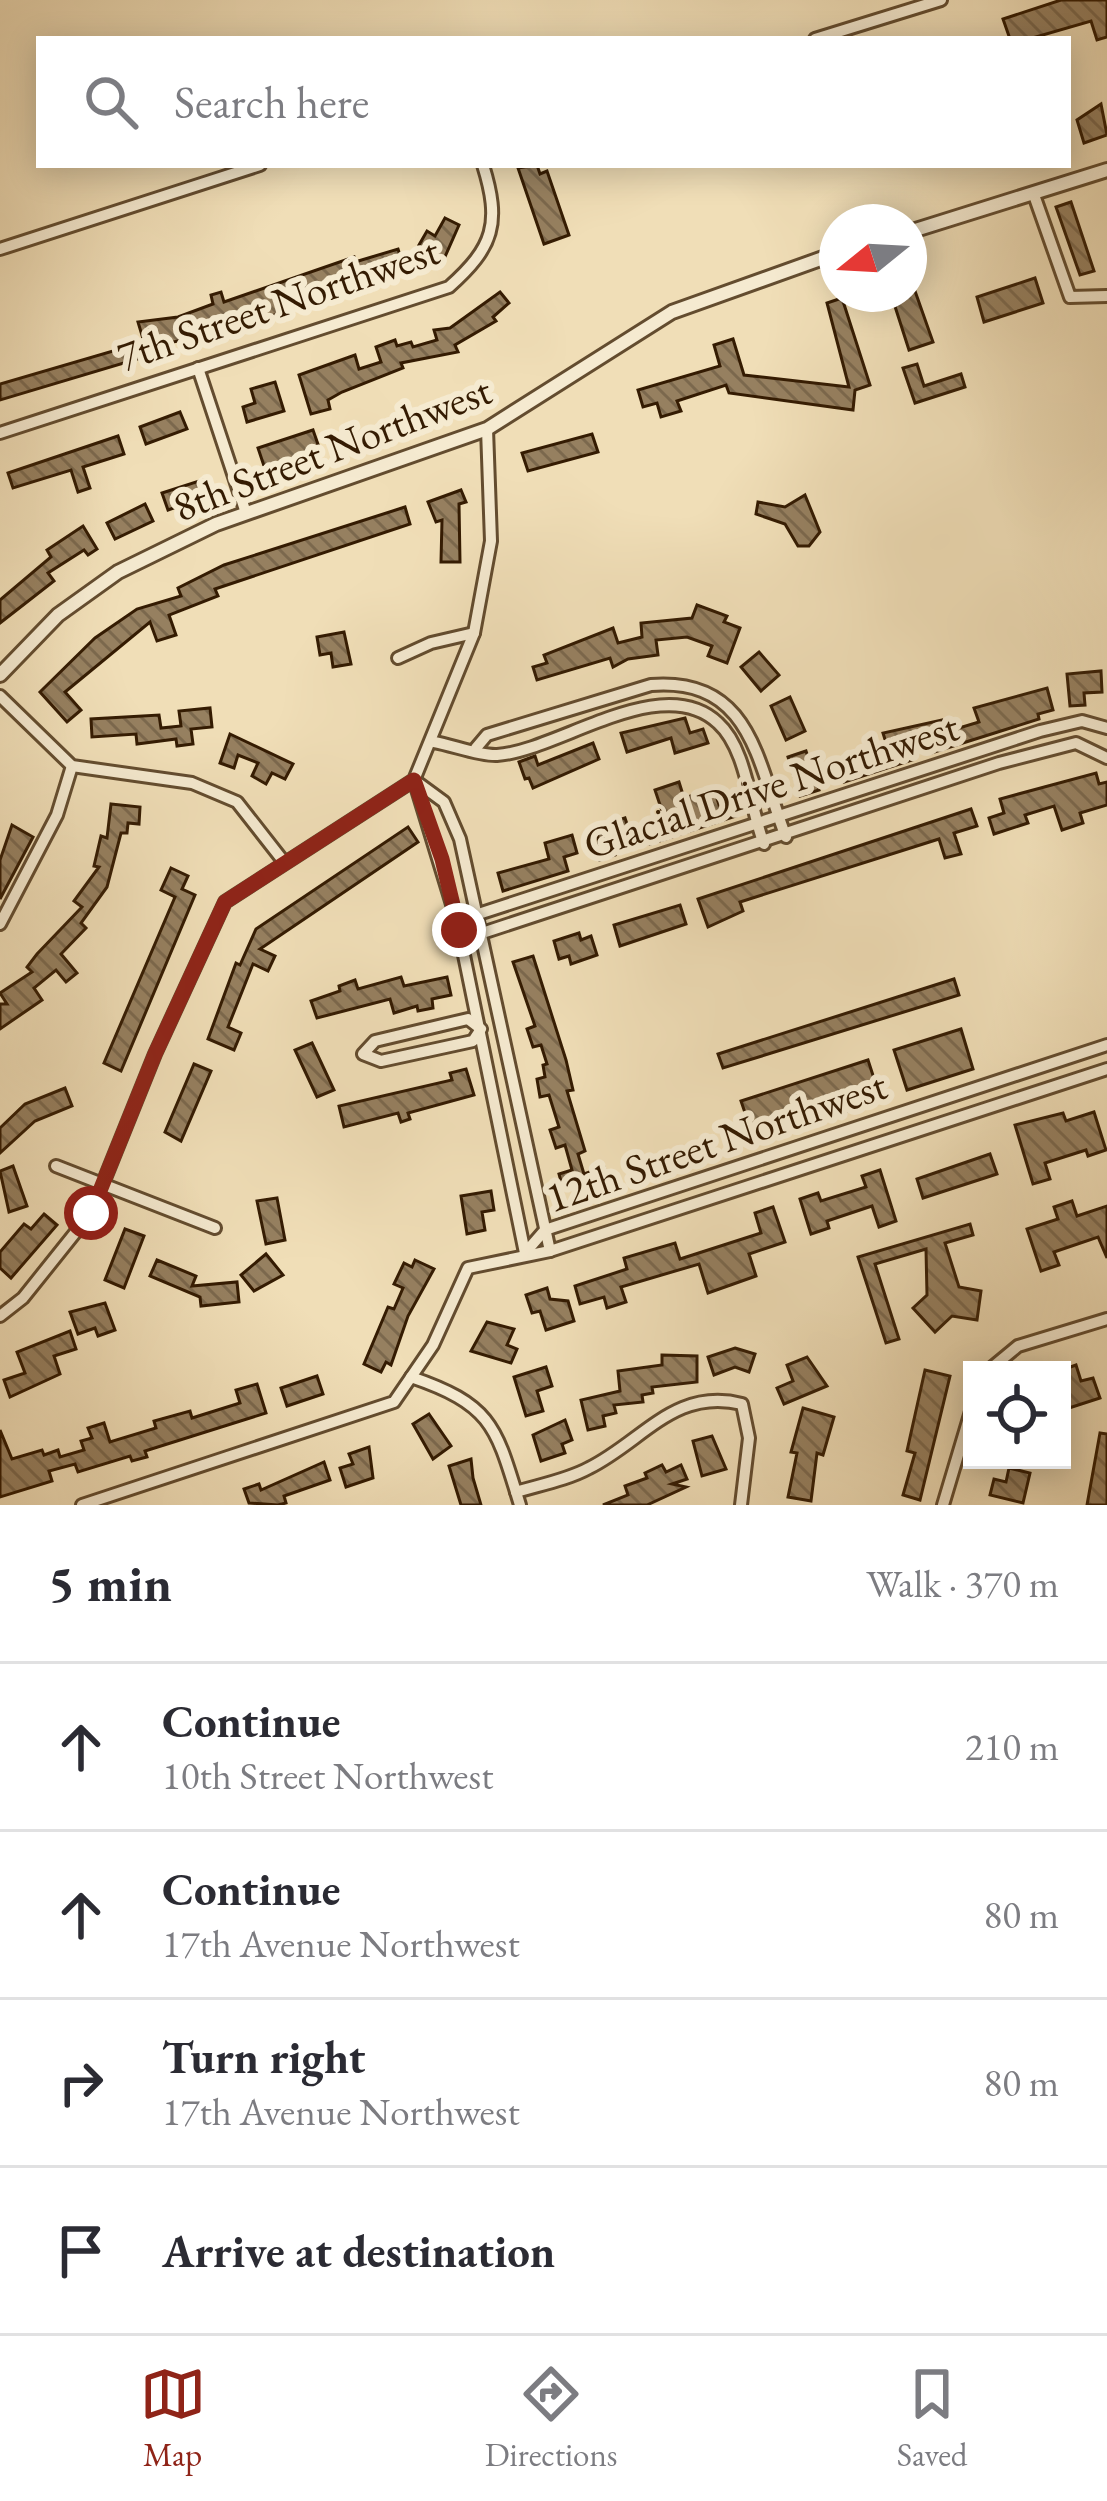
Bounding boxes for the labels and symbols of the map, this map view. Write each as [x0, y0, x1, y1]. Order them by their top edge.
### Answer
north arrow [819, 204, 927, 312]
street label: 7th Street Northwest [110, 222, 446, 384]
street label: 8th Street Northwest [165, 362, 499, 534]
street label: Glacial Drive Northwest [577, 698, 965, 872]
route end [432, 903, 486, 957]
street label: 12th Street Northwest [538, 1057, 894, 1225]
route start [64, 1186, 118, 1240]

